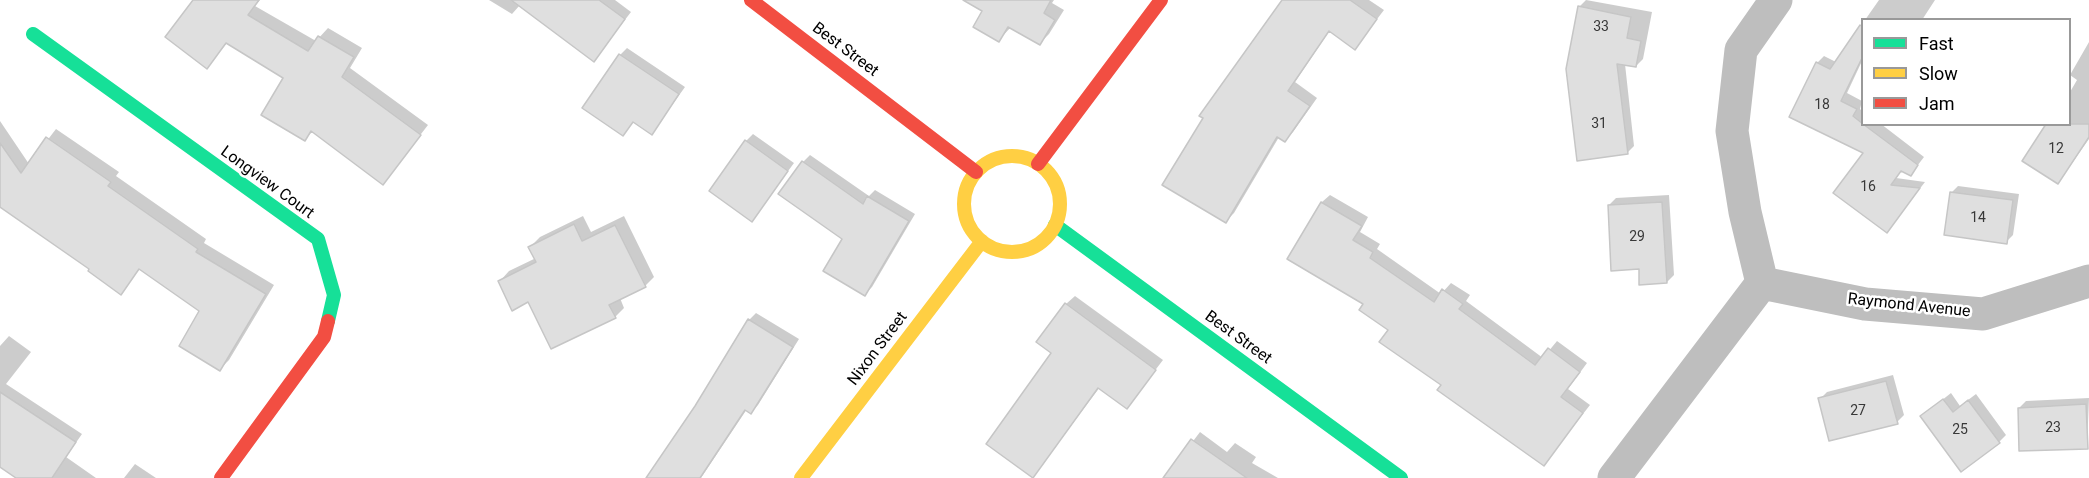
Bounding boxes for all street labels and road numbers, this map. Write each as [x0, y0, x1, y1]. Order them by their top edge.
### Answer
street label: Best Street [808, 19, 882, 81]
street label: Longview Court [216, 143, 318, 223]
street label: Raymond Avenue [1847, 290, 1971, 322]
street label: Best Street [1201, 307, 1275, 369]
street label: Nixon Street [844, 308, 912, 390]

